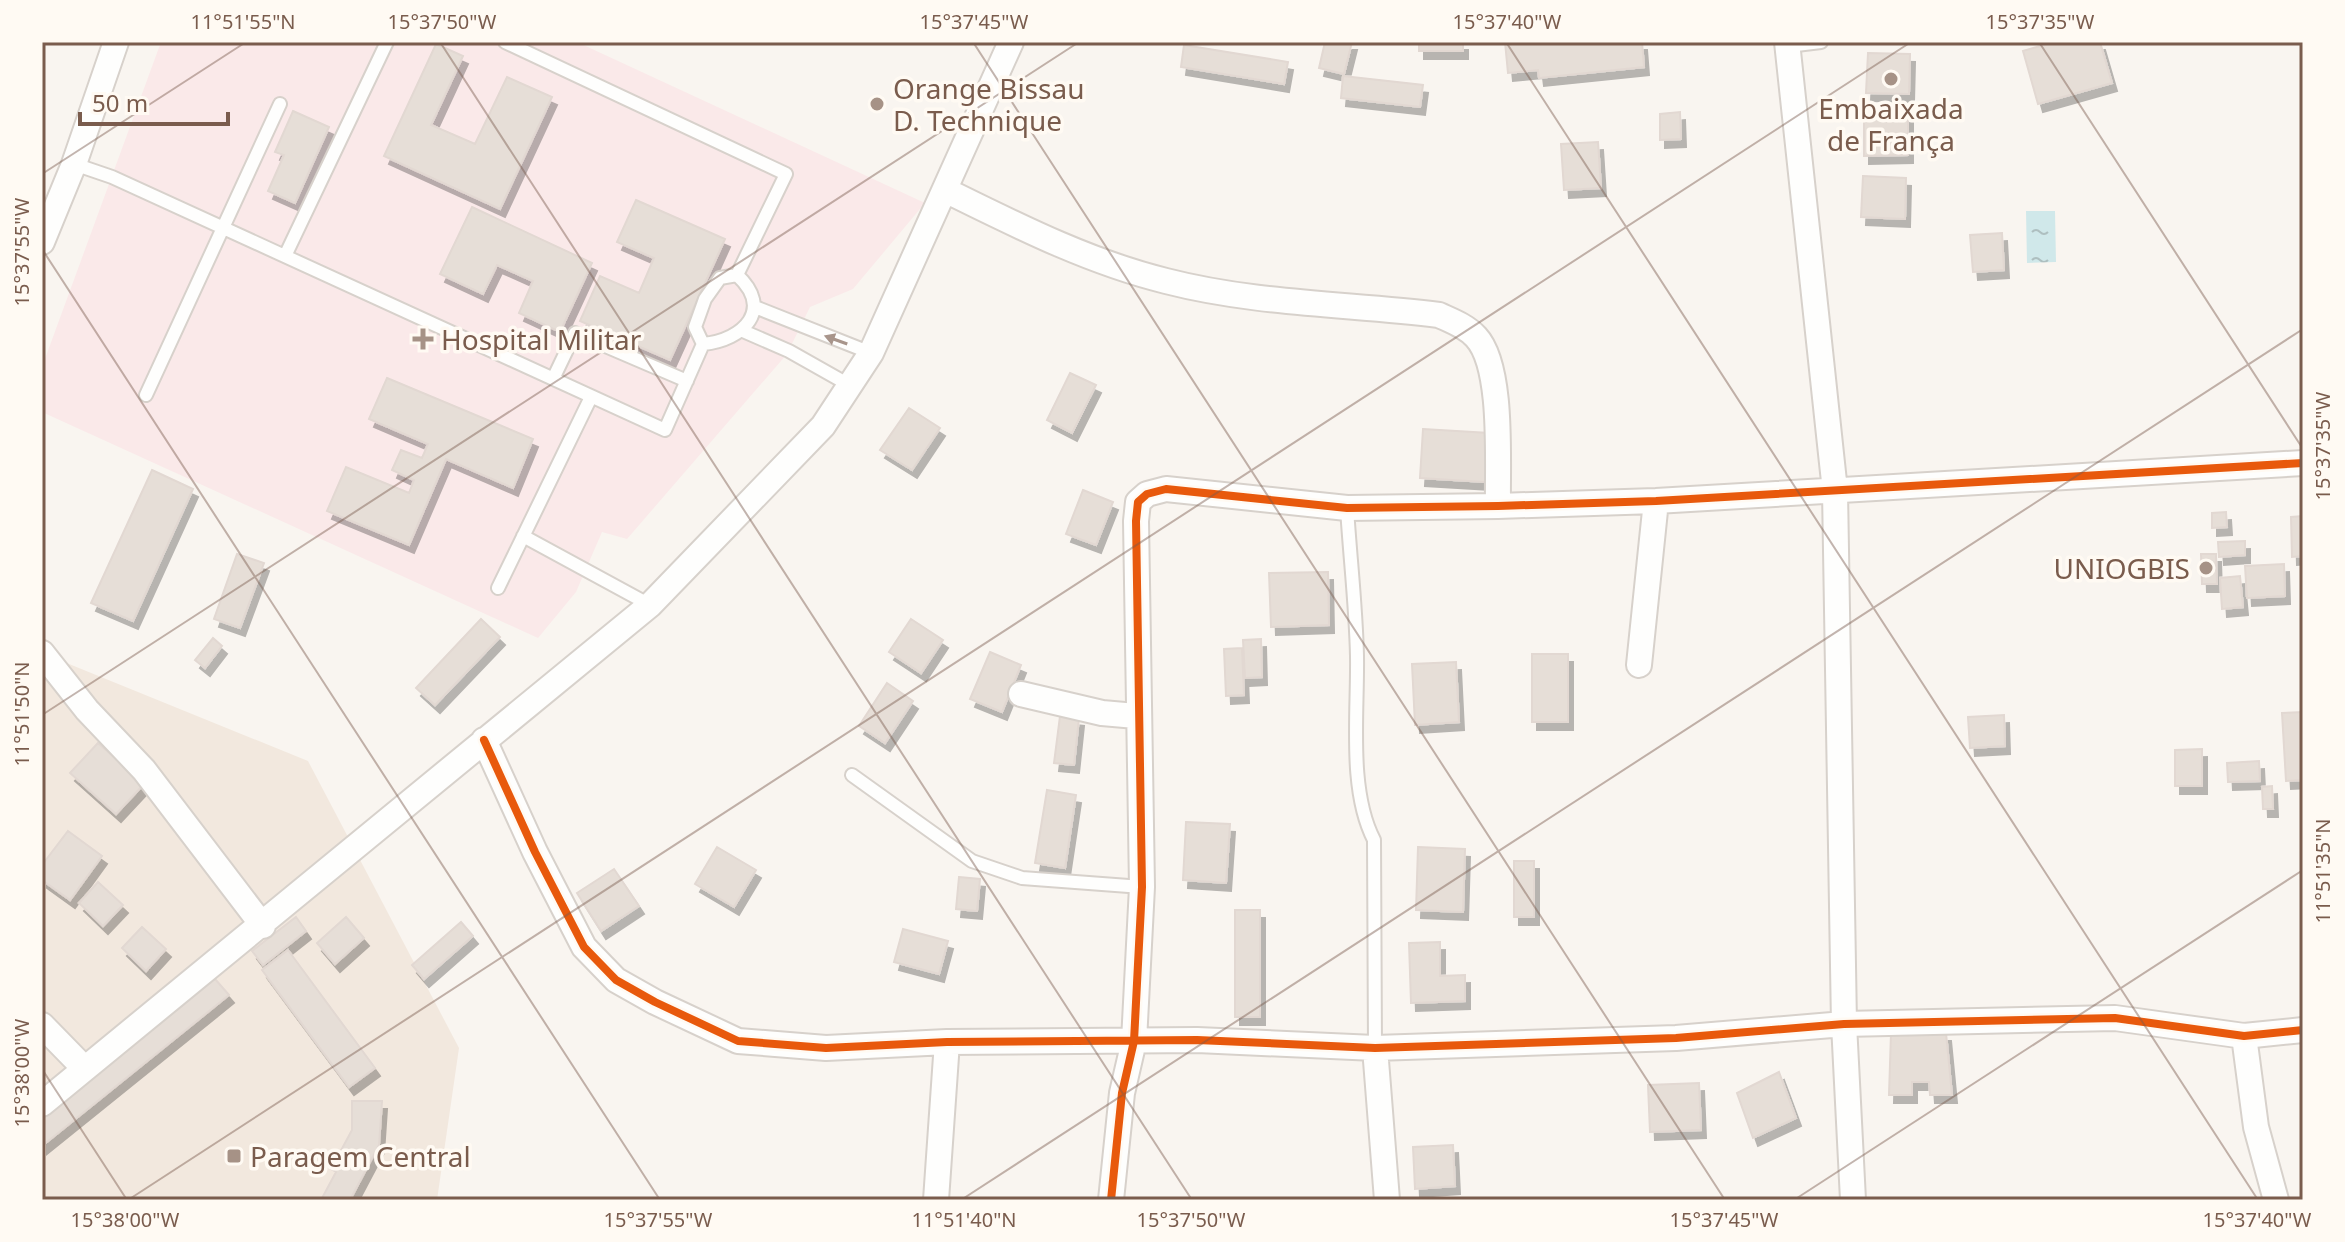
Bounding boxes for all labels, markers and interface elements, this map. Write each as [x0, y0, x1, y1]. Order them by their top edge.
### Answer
text: 11°51'55"N [190, 8, 296, 35]
text: 15°37'50"W [388, 8, 497, 35]
text: 15°37'45"W [920, 8, 1029, 35]
text: 15°37'40"W [1453, 8, 1562, 35]
text: 15°37'35"W [1986, 8, 2095, 35]
place label: Orange Bissau D. Technique [893, 69, 1084, 139]
marker: Embaixada de França [1882, 70, 1900, 88]
scale bar [80, 76, 228, 126]
text: 50 m [92, 86, 148, 119]
place label: Embaixada de França [1818, 89, 1964, 159]
marker: Orange Bissau D. Technique [868, 95, 886, 113]
text: 15°37'55"W [8, 197, 35, 306]
place label: Hospital Militar [441, 320, 642, 358]
marker: Hospital Militar [412, 328, 434, 350]
one-way arrow [824, 333, 848, 346]
text: 15°37'35"W [2309, 391, 2336, 500]
place label: UNIOGBIS [2053, 549, 2190, 587]
marker: UNIOGBIS [2197, 559, 2215, 577]
text: 11°51'50"N [8, 661, 35, 767]
text: 11°51'35"N [2309, 818, 2336, 924]
text: 15°38'00"W [8, 1018, 35, 1127]
place label: Paragem Central [250, 1137, 471, 1175]
marker: Paragem Central [225, 1147, 243, 1165]
text: 15°38'00"W [71, 1206, 180, 1233]
text: 15°37'55"W [604, 1206, 713, 1233]
text: 11°51'40"N [911, 1206, 1017, 1233]
text: 15°37'50"W [1137, 1206, 1246, 1233]
text: 15°37'45"W [1670, 1206, 1779, 1233]
text: 15°37'40"W [2203, 1206, 2312, 1233]

